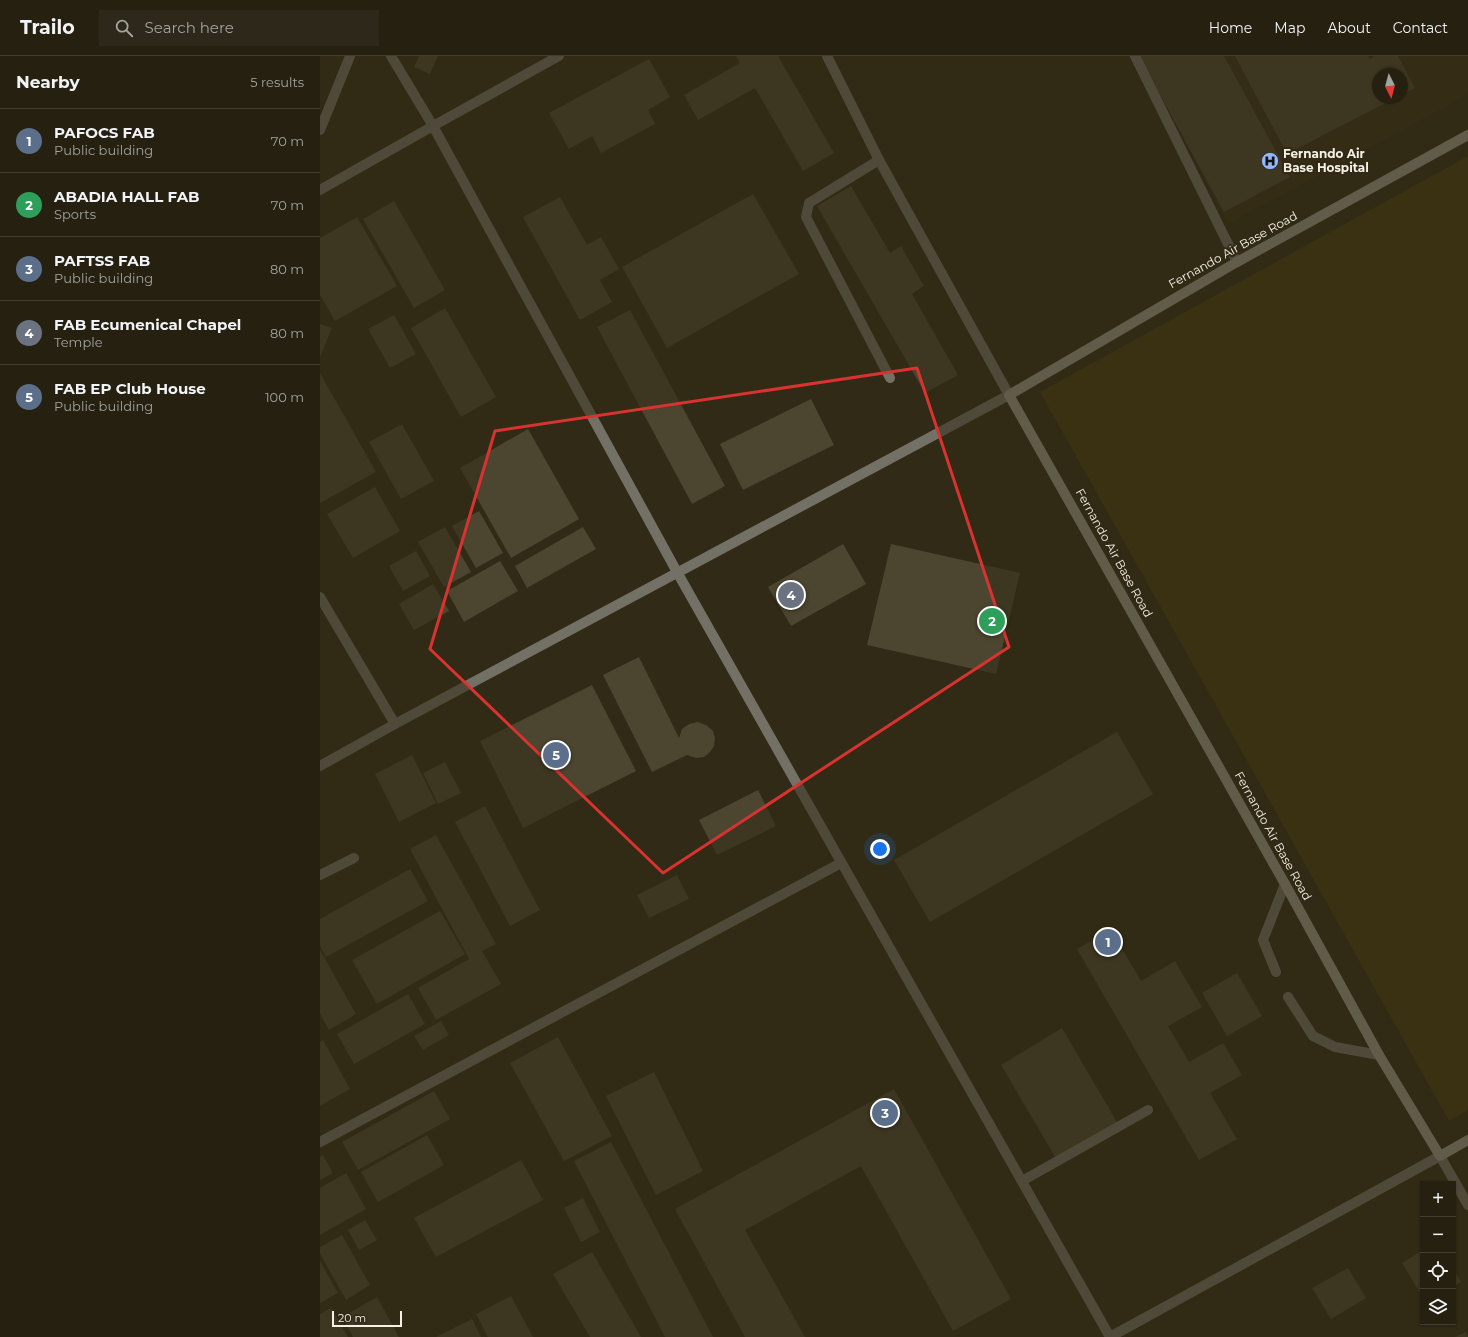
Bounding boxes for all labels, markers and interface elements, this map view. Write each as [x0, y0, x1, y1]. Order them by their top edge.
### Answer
search box [99, 10, 379, 46]
text: Trailo [20, 16, 75, 39]
icon: search [113, 17, 135, 39]
text: Search here [145, 18, 234, 37]
text: Home [1209, 19, 1252, 37]
text: Map [1274, 19, 1305, 37]
text: About [1327, 19, 1371, 37]
text: Contact [1393, 19, 1448, 37]
north arrow [1372, 68, 1408, 104]
text: Nearby [16, 72, 80, 92]
text: 5 results [250, 74, 304, 90]
text: PAFOCS FAB [54, 123, 155, 142]
text: 1 [26, 133, 32, 149]
text: 70 m [271, 133, 304, 149]
text: Public building [54, 142, 153, 158]
place label: Fernando Air Base Hospital [1283, 146, 1369, 175]
hospital icon: Fernando Air Base Hospital [1260, 151, 1280, 171]
text: ABADIA HALL FAB [54, 187, 200, 206]
text: 2 [25, 197, 33, 213]
text: 70 m [271, 197, 304, 213]
text: Sports [54, 206, 96, 222]
street label: Fernando Air Base Road [1166, 208, 1300, 291]
text: PAFTSS FAB [54, 251, 150, 270]
text: 3 [25, 261, 33, 277]
text: 80 m [270, 261, 304, 277]
text: Public building [54, 270, 153, 286]
text: FAB Ecumenical Chapel [54, 315, 241, 334]
text: 4 [25, 325, 33, 341]
text: 80 m [270, 325, 304, 341]
text: Temple [54, 334, 103, 350]
text: FAB EP Club House [54, 379, 206, 398]
text: 5 [25, 389, 33, 405]
text: 100 m [265, 389, 304, 405]
text: Public building [54, 398, 153, 414]
street label: Fernando Air Base Road [1073, 486, 1156, 620]
pin: 4 [778, 580, 804, 610]
pin: 2 [979, 606, 1005, 636]
pin: 5 [543, 740, 569, 770]
street label: Fernando Air Base Road [1232, 769, 1315, 903]
your location [870, 839, 890, 859]
pin: 1 [1095, 927, 1121, 957]
pin: 3 [872, 1098, 898, 1128]
map controls [1420, 1181, 1456, 1325]
button: + [1420, 1181, 1456, 1217]
button: − [1420, 1217, 1456, 1253]
button: locate [1420, 1253, 1456, 1289]
button: layers [1420, 1289, 1456, 1325]
scale bar [332, 1309, 402, 1328]
text: 20 m [338, 1311, 366, 1325]

